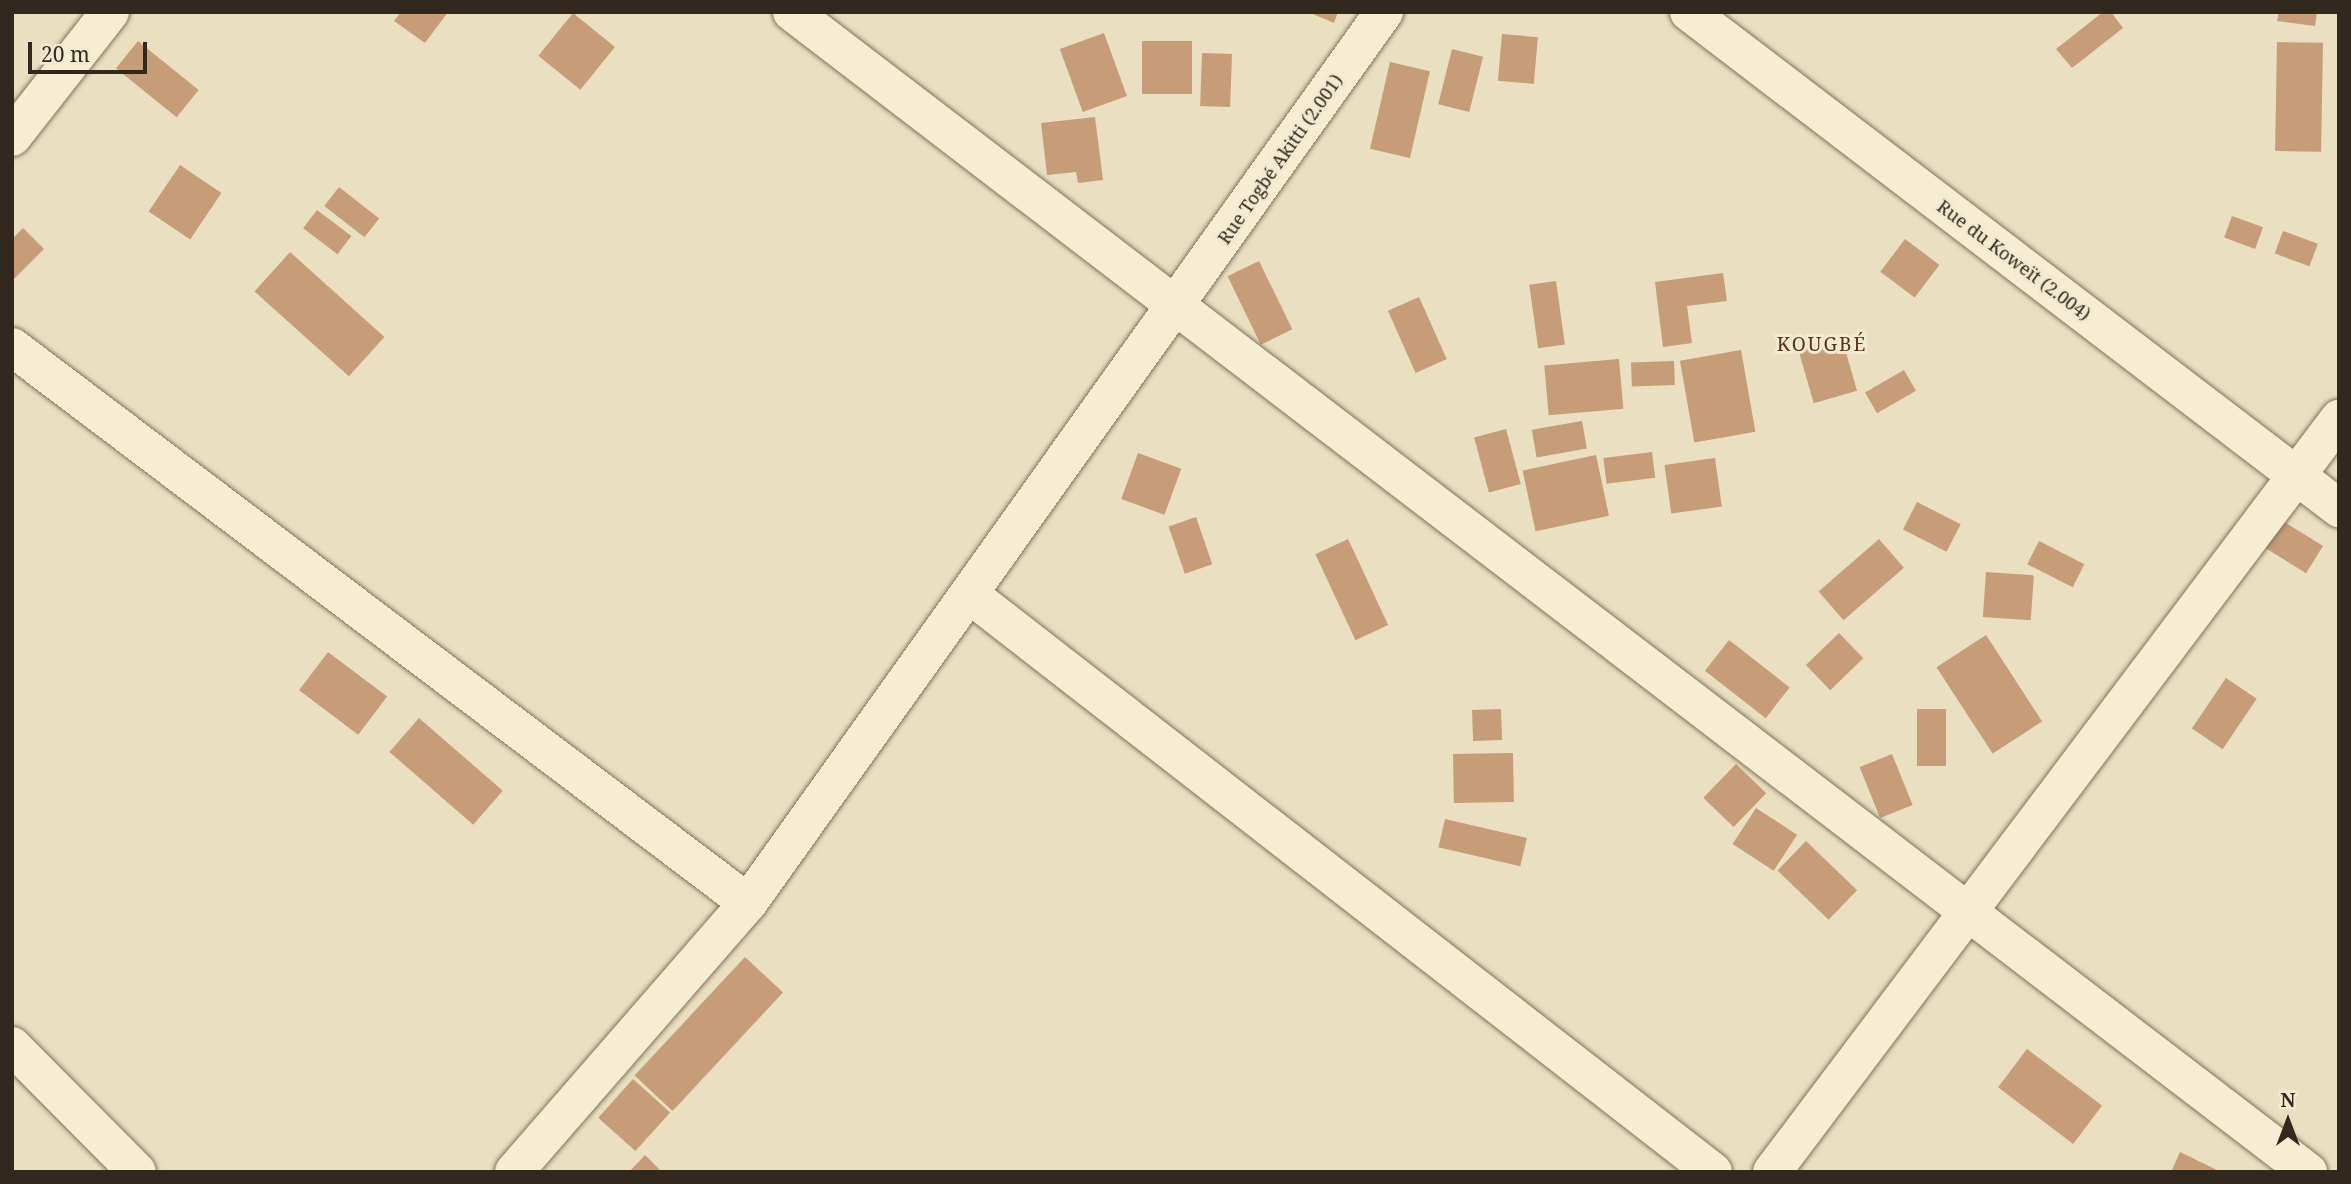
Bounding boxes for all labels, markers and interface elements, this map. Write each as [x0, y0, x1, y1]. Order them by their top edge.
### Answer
scale bar [32, 28, 150, 72]
text: 20 m [41, 40, 90, 68]
street label: Rue Togbé Akitti (2.001) [1213, 70, 1347, 248]
street label: Rue du Koweït (2.004) [1933, 195, 2095, 325]
district label: KOUGBÉ [1778, 334, 1866, 356]
north arrow [2253, 1086, 2323, 1156]
text: N [2281, 1087, 2295, 1113]

